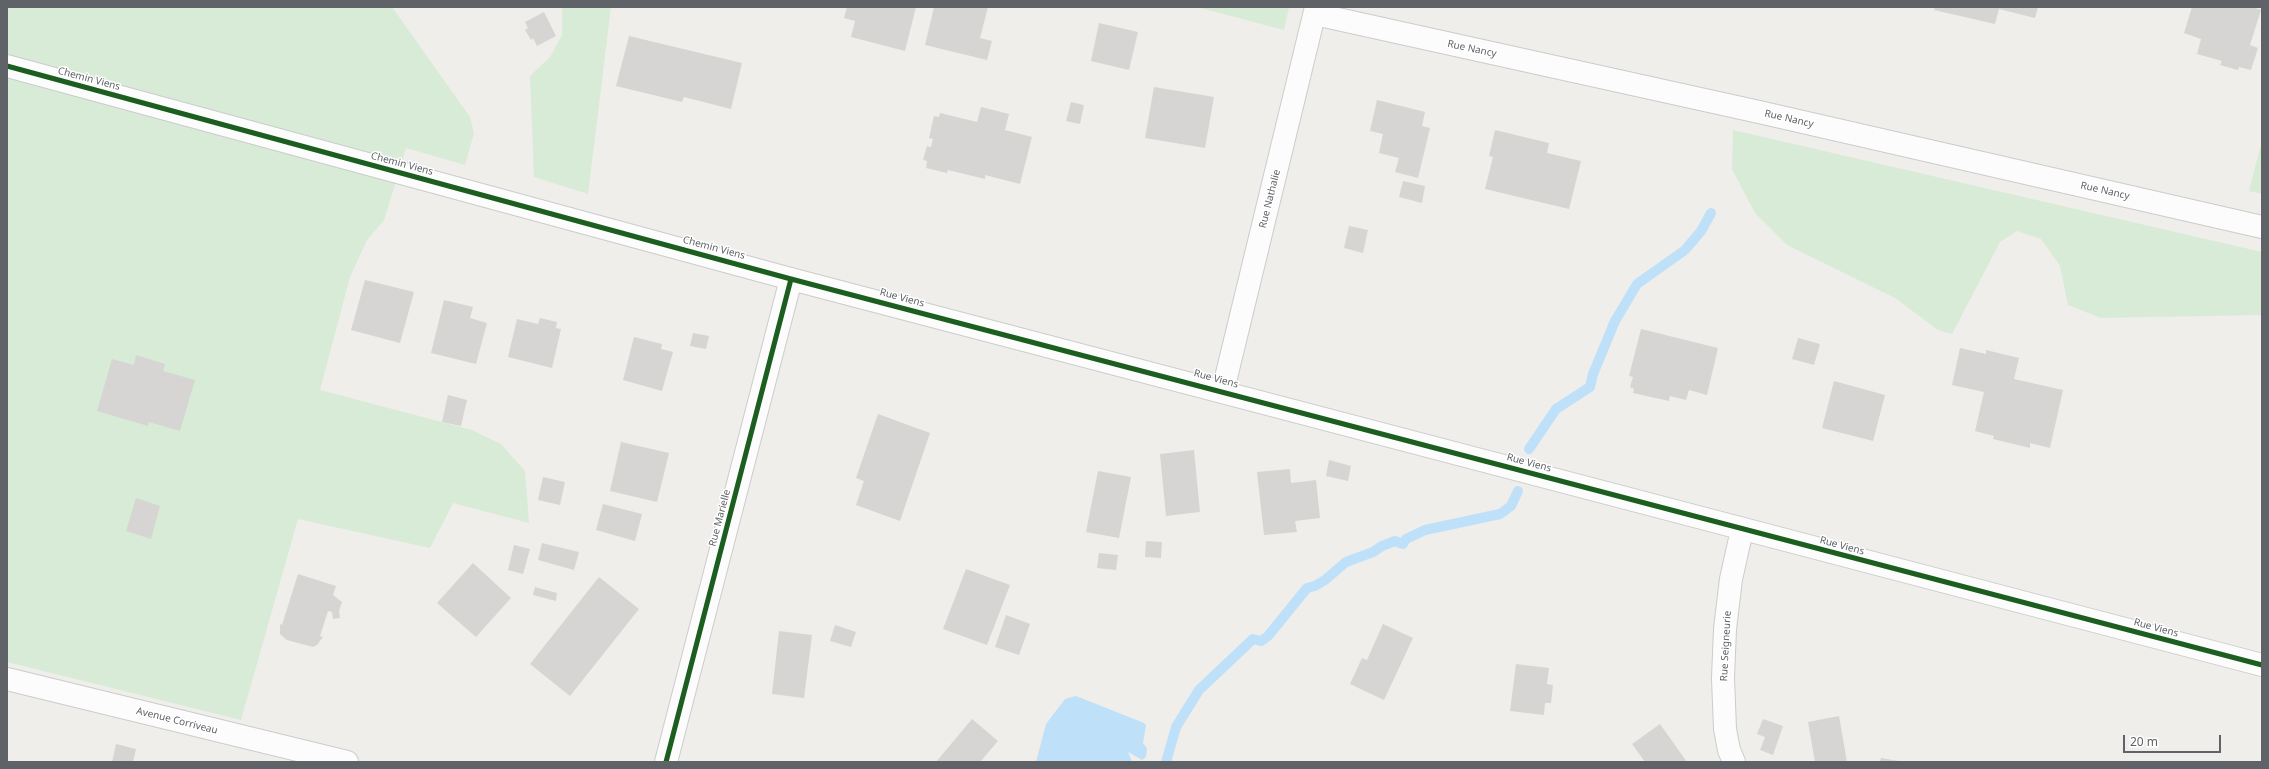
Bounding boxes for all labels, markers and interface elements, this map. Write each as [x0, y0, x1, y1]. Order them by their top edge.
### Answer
street label: Rue Nancy [1446, 38, 1498, 60]
street label: Chemin Viens [57, 65, 121, 93]
street label: Rue Nancy [1763, 108, 1815, 130]
street label: Chemin Viens [370, 150, 434, 178]
street label: Rue Nathalie [1257, 168, 1283, 230]
street label: Rue Nancy [2079, 180, 2131, 202]
street label: Chemin Viens [682, 234, 746, 262]
street label: Rue Viens [878, 286, 926, 310]
street label: Rue Viens [1192, 367, 1240, 391]
street label: Rue Viens [1505, 451, 1553, 475]
street label: Rue Marielle [707, 488, 733, 548]
street label: Rue Viens [1818, 534, 1866, 558]
street label: Rue Seigneurie [1718, 610, 1734, 682]
street label: Rue Viens [2132, 616, 2180, 640]
street label: Avenue Corriveau [135, 705, 219, 737]
scale bar [2125, 727, 2223, 753]
text: 20 m [2130, 733, 2158, 750]

